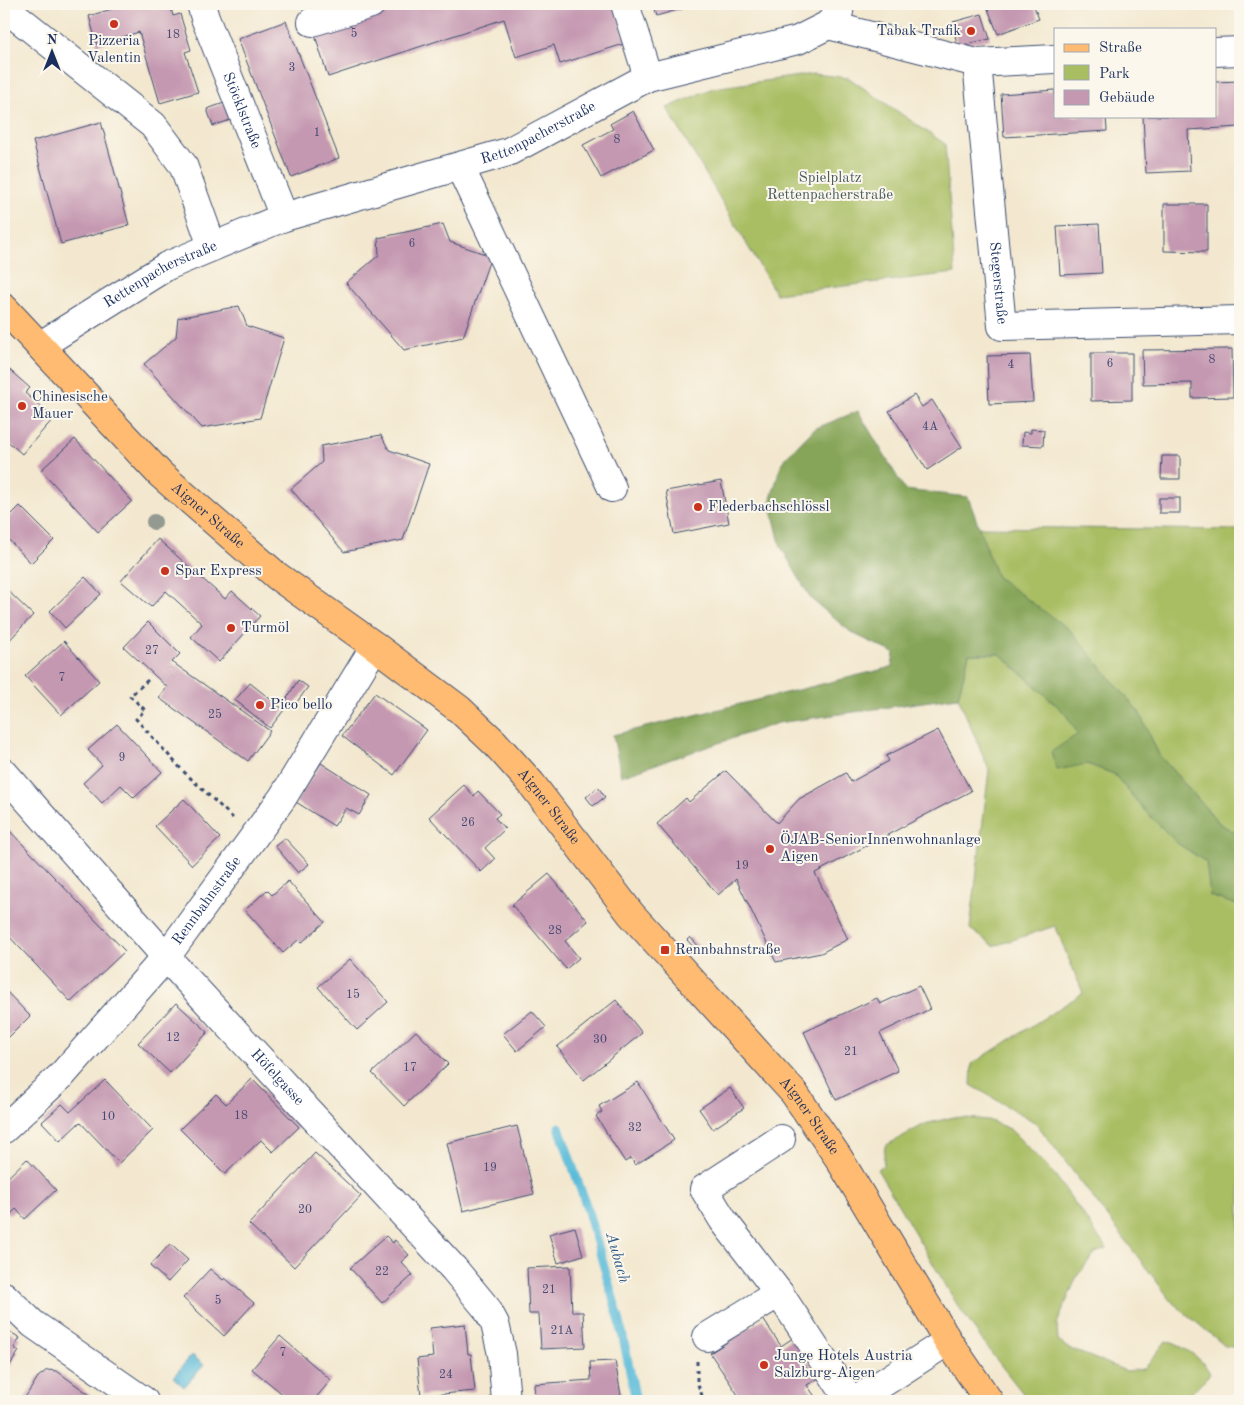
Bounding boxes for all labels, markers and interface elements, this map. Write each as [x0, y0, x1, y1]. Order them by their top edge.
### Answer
marker: Pizzeria Valentin [108, 18, 120, 30]
place label: Tabak Trafik [877, 24, 961, 39]
marker: Tabak Trafik [965, 25, 977, 37]
house number: 5 [351, 27, 358, 40]
north arrow [28, 28, 78, 78]
legend [1054, 28, 1216, 118]
house number: 18 [166, 29, 180, 41]
text: N [47, 33, 58, 47]
place label: Pizzeria Valentin [87, 34, 141, 66]
text: Straße [1099, 41, 1142, 56]
house number: 3 [289, 62, 295, 74]
text: Park [1099, 67, 1130, 82]
street label: Stöcklstraße [220, 70, 264, 151]
text: Gebäude [1099, 91, 1155, 106]
street label: Rettenpacherstraße [479, 99, 598, 167]
house number: 1 [314, 127, 320, 139]
house number: 8 [614, 134, 621, 146]
park label: Spielplatz Rettenpacherstraße [767, 171, 893, 203]
street label: Rettenpacherstraße [101, 238, 219, 311]
house number: 6 [409, 238, 416, 250]
street label: Stegerstraße [987, 241, 1009, 325]
house number: 8 [1209, 354, 1216, 366]
house number: 6 [1107, 358, 1114, 370]
house number: 4 [1008, 359, 1015, 371]
place label: Chinesische Mauer [32, 390, 108, 422]
marker: Chinesische Mauer [16, 400, 28, 412]
house number: 4A [922, 421, 938, 433]
street label: Aigner Straße [168, 480, 247, 551]
place label: Flederbachschlössl [708, 500, 830, 515]
marker: Flederbachschlössl [692, 501, 704, 513]
place label: Spar Express [175, 564, 262, 579]
marker: Spar Express [159, 565, 171, 577]
place label: Turmöl [241, 621, 289, 636]
marker: Turmöl [225, 622, 237, 634]
house number: 27 [145, 645, 159, 657]
house number: 7 [59, 672, 65, 684]
place label: Pico bello [270, 698, 333, 713]
marker: Pico bello [254, 699, 266, 711]
house number: 25 [208, 708, 222, 721]
house number: 9 [119, 752, 125, 764]
street label: Aigner Straße [514, 766, 583, 847]
house number: 26 [461, 817, 475, 829]
place label: ÖJAB-SeniorInnenwohnanlage Aigen [780, 830, 981, 865]
marker: ÖJAB-SeniorInnenwohnanlage Aigen [764, 843, 776, 855]
street label: Rennbahnstraße [170, 854, 244, 948]
house number: 19 [735, 860, 749, 872]
house number: 28 [548, 925, 562, 937]
place label: Rennbahnstraße [675, 943, 780, 958]
marker: Rennbahnstraße [659, 944, 671, 956]
house number: 15 [346, 988, 360, 1001]
house number: 12 [166, 1032, 180, 1044]
house number: 30 [593, 1034, 607, 1046]
street label: Höfelgasse [248, 1046, 307, 1109]
house number: 21 [844, 1046, 858, 1058]
house number: 17 [403, 1062, 417, 1074]
street label: Aigner Straße [776, 1074, 842, 1158]
house number: 18 [234, 1110, 248, 1122]
house number: 10 [101, 1111, 115, 1123]
house number: 32 [628, 1122, 642, 1134]
house number: 19 [483, 1162, 497, 1174]
house number: 20 [298, 1204, 312, 1216]
water label: Aubach [602, 1230, 632, 1285]
house number: 22 [375, 1266, 389, 1278]
house number: 21 [542, 1284, 556, 1296]
house number: 5 [215, 1294, 222, 1307]
house number: 21A [550, 1325, 574, 1337]
house number: 7 [280, 1347, 286, 1359]
place label: Junge Hotels Austria Salzburg-Aigen [774, 1349, 913, 1381]
marker: Junge Hotels Austria Salzburg-Aigen [758, 1359, 770, 1371]
house number: 24 [439, 1369, 453, 1381]

